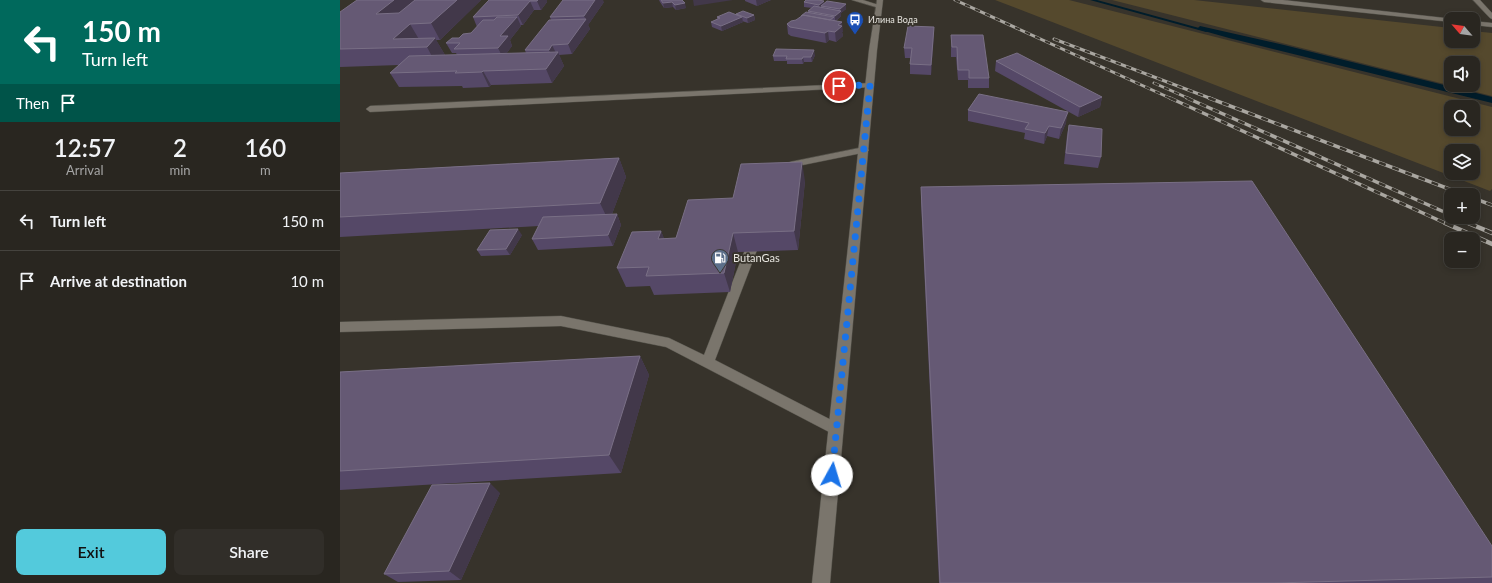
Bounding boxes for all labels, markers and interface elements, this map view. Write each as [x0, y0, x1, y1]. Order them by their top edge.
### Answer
bus stop icon: Илина Вода [845, 10, 865, 35]
north arrow [1444, 12, 1480, 48]
map controls [1444, 12, 1480, 268]
text: 150 m [82, 14, 161, 48]
place label: Илина Вода [868, 14, 918, 25]
icon: left [16, 16, 68, 68]
text: Turn left [82, 48, 148, 70]
button: sound [1444, 56, 1480, 92]
pin [822, 69, 856, 103]
icon: arrive [828, 75, 850, 97]
icon: arrive [57, 92, 79, 114]
text: Then [16, 94, 49, 112]
button: search [1444, 100, 1480, 136]
text: 12:57 [54, 133, 116, 162]
text: 2 [173, 133, 187, 162]
text: 160 [244, 133, 286, 162]
button: layers [1444, 144, 1480, 180]
text: Arrival [66, 162, 103, 178]
text: min [169, 162, 191, 178]
text: m [260, 162, 271, 178]
button: + [1444, 188, 1480, 224]
icon: left [16, 210, 38, 232]
text: Turn left [50, 212, 106, 230]
text: 150 m [282, 212, 324, 230]
button: − [1444, 232, 1480, 268]
fuel station icon: ButanGas [710, 248, 730, 273]
place label: ButanGas [733, 251, 780, 264]
icon: arrive [16, 270, 38, 292]
text: Arrive at destination [50, 272, 187, 290]
text: 10 m [290, 272, 324, 290]
position arrow [811, 454, 853, 496]
button: Exit [16, 529, 166, 575]
button: Share [174, 529, 324, 575]

